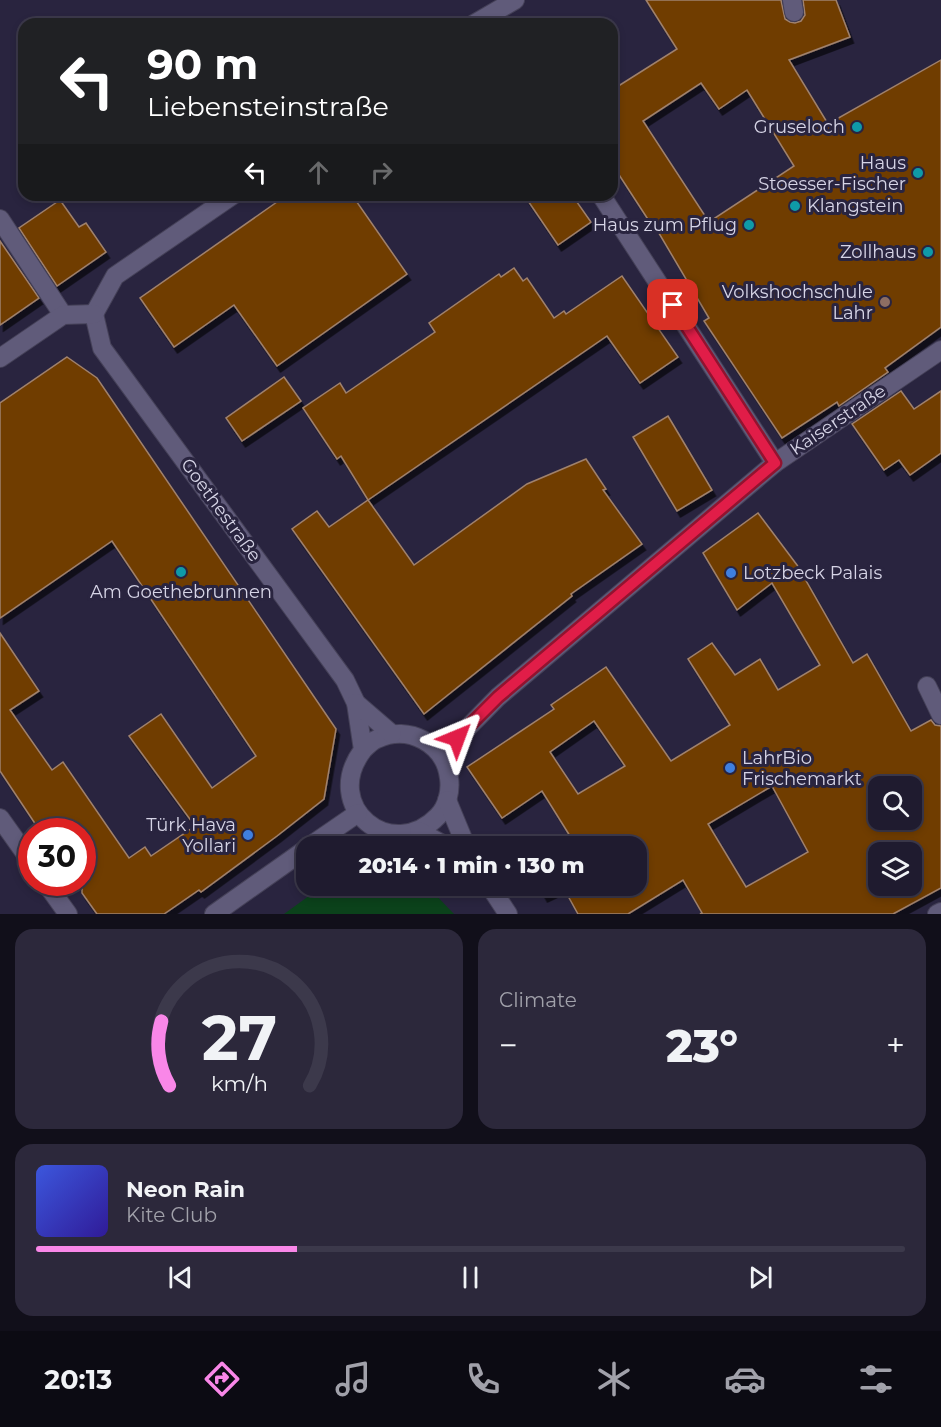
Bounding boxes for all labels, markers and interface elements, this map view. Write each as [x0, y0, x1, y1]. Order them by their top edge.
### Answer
text: 90 m [147, 38, 258, 90]
icon: left [48, 42, 126, 120]
text: Liebensteinstraße [147, 90, 389, 123]
place label: Gruseloch [754, 116, 845, 138]
marker: Gruseloch [850, 120, 864, 134]
place label: Haus Stoesser-Fischer [758, 152, 906, 195]
icon: left [239, 156, 272, 189]
icon: ahead [302, 156, 335, 189]
icon: right [365, 156, 398, 189]
marker: Haus Stoesser-Fischer [911, 166, 925, 180]
place label: Klangstein [807, 195, 903, 217]
marker: Klangstein [788, 199, 802, 213]
place label: Haus zum Pflug [593, 214, 737, 236]
marker: Haus zum Pflug [742, 218, 756, 232]
place label: Zollhaus [840, 241, 916, 263]
marker: Zollhaus [921, 245, 935, 259]
pin [647, 279, 698, 330]
place label: Volkshochschule Lahr [722, 281, 873, 324]
icon: arrive [656, 288, 689, 321]
marker: Volkshochschule Lahr [878, 295, 892, 309]
street label: Kaiserstraße [786, 380, 890, 460]
street label: Goethestraße [176, 454, 266, 566]
place label: Lotzbeck Palais [743, 562, 882, 584]
marker: Am Goethebrunnen [174, 565, 188, 579]
marker: Lotzbeck Palais [724, 566, 738, 580]
place label: Am Goethebrunnen [90, 581, 272, 603]
position arrow [425, 706, 489, 770]
place label: LahrBio Frischemarkt [742, 747, 862, 790]
marker: LahrBio Frischemarkt [723, 761, 737, 775]
map controls [868, 776, 922, 896]
button: search [868, 776, 922, 830]
place label: Türk Hava Yollari [146, 814, 236, 857]
speed limit sign: 30 [18, 818, 96, 896]
marker: Türk Hava Yollari [241, 828, 255, 842]
button: layers [868, 842, 922, 896]
text: 20:14 · 1 min · 130 m [359, 852, 584, 879]
text: Climate [499, 988, 577, 1012]
text: 27 [201, 1000, 277, 1076]
text: 23° [666, 1018, 738, 1073]
text: − [499, 1025, 518, 1065]
text: + [886, 1025, 905, 1065]
text: km/h [210, 1070, 268, 1096]
text: Neon Rain [126, 1176, 245, 1203]
text: Kite Club [126, 1203, 217, 1227]
icon: previous [164, 1261, 197, 1294]
icon: pause [454, 1261, 487, 1294]
icon: next [744, 1261, 777, 1294]
icon: directions [201, 1358, 243, 1400]
icon: music [332, 1358, 374, 1400]
icon: phone [462, 1358, 504, 1400]
icon: climate [593, 1358, 635, 1400]
icon: car [724, 1358, 766, 1400]
icon: filters [855, 1358, 897, 1400]
text: 20:13 [44, 1363, 112, 1396]

